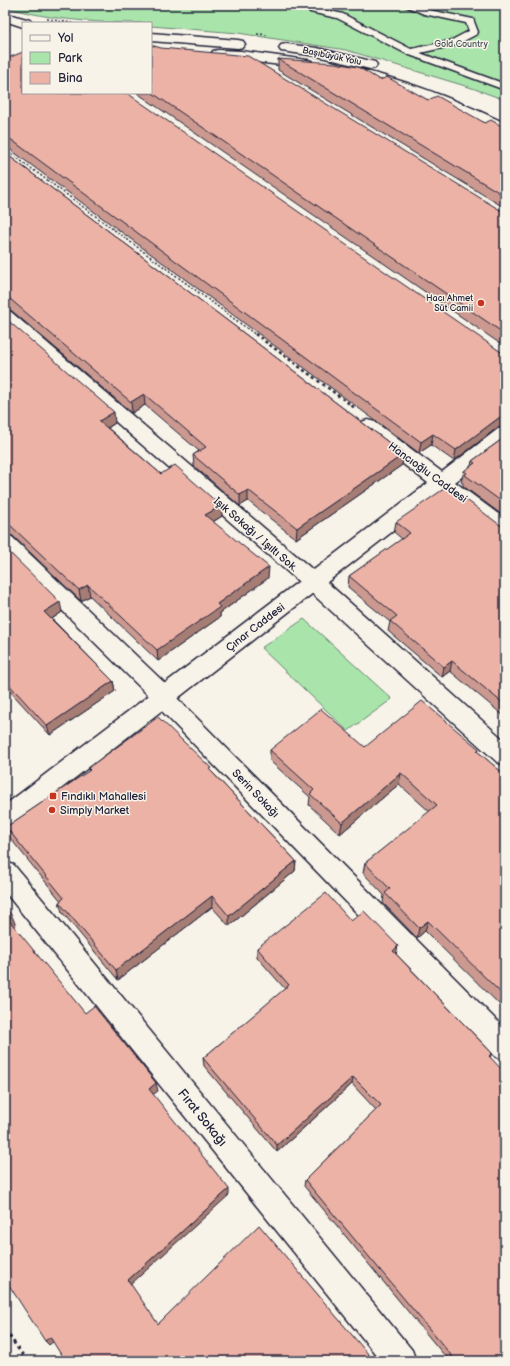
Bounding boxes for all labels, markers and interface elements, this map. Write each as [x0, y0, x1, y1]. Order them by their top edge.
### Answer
legend [22, 22, 152, 94]
text: Yol [57, 31, 73, 46]
park label: Gold Country [434, 39, 489, 50]
street label: Başıbüyük Yolu [301, 45, 362, 68]
text: Park [58, 51, 82, 66]
text: Bina [58, 71, 83, 86]
place label: Hacı Ahmet Süt Camii [426, 293, 473, 314]
marker: Hacı Ahmet Süt Camii [476, 298, 486, 308]
street label: Hancıoğlu Caddesi [386, 439, 470, 505]
street label: Işık Sokağı / Işıltı Sok. [211, 494, 300, 574]
street label: Çınar Caddesi [223, 600, 287, 654]
street label: Serin Sokağı [229, 767, 282, 820]
place label: Fındıklı Mahallesi [61, 790, 146, 803]
marker: Fındıklı Mahallesi [48, 791, 58, 801]
place label: Simply Market [60, 804, 130, 817]
marker: Simply Market [47, 805, 57, 815]
street label: Fırat Sokağı [174, 1086, 230, 1150]

